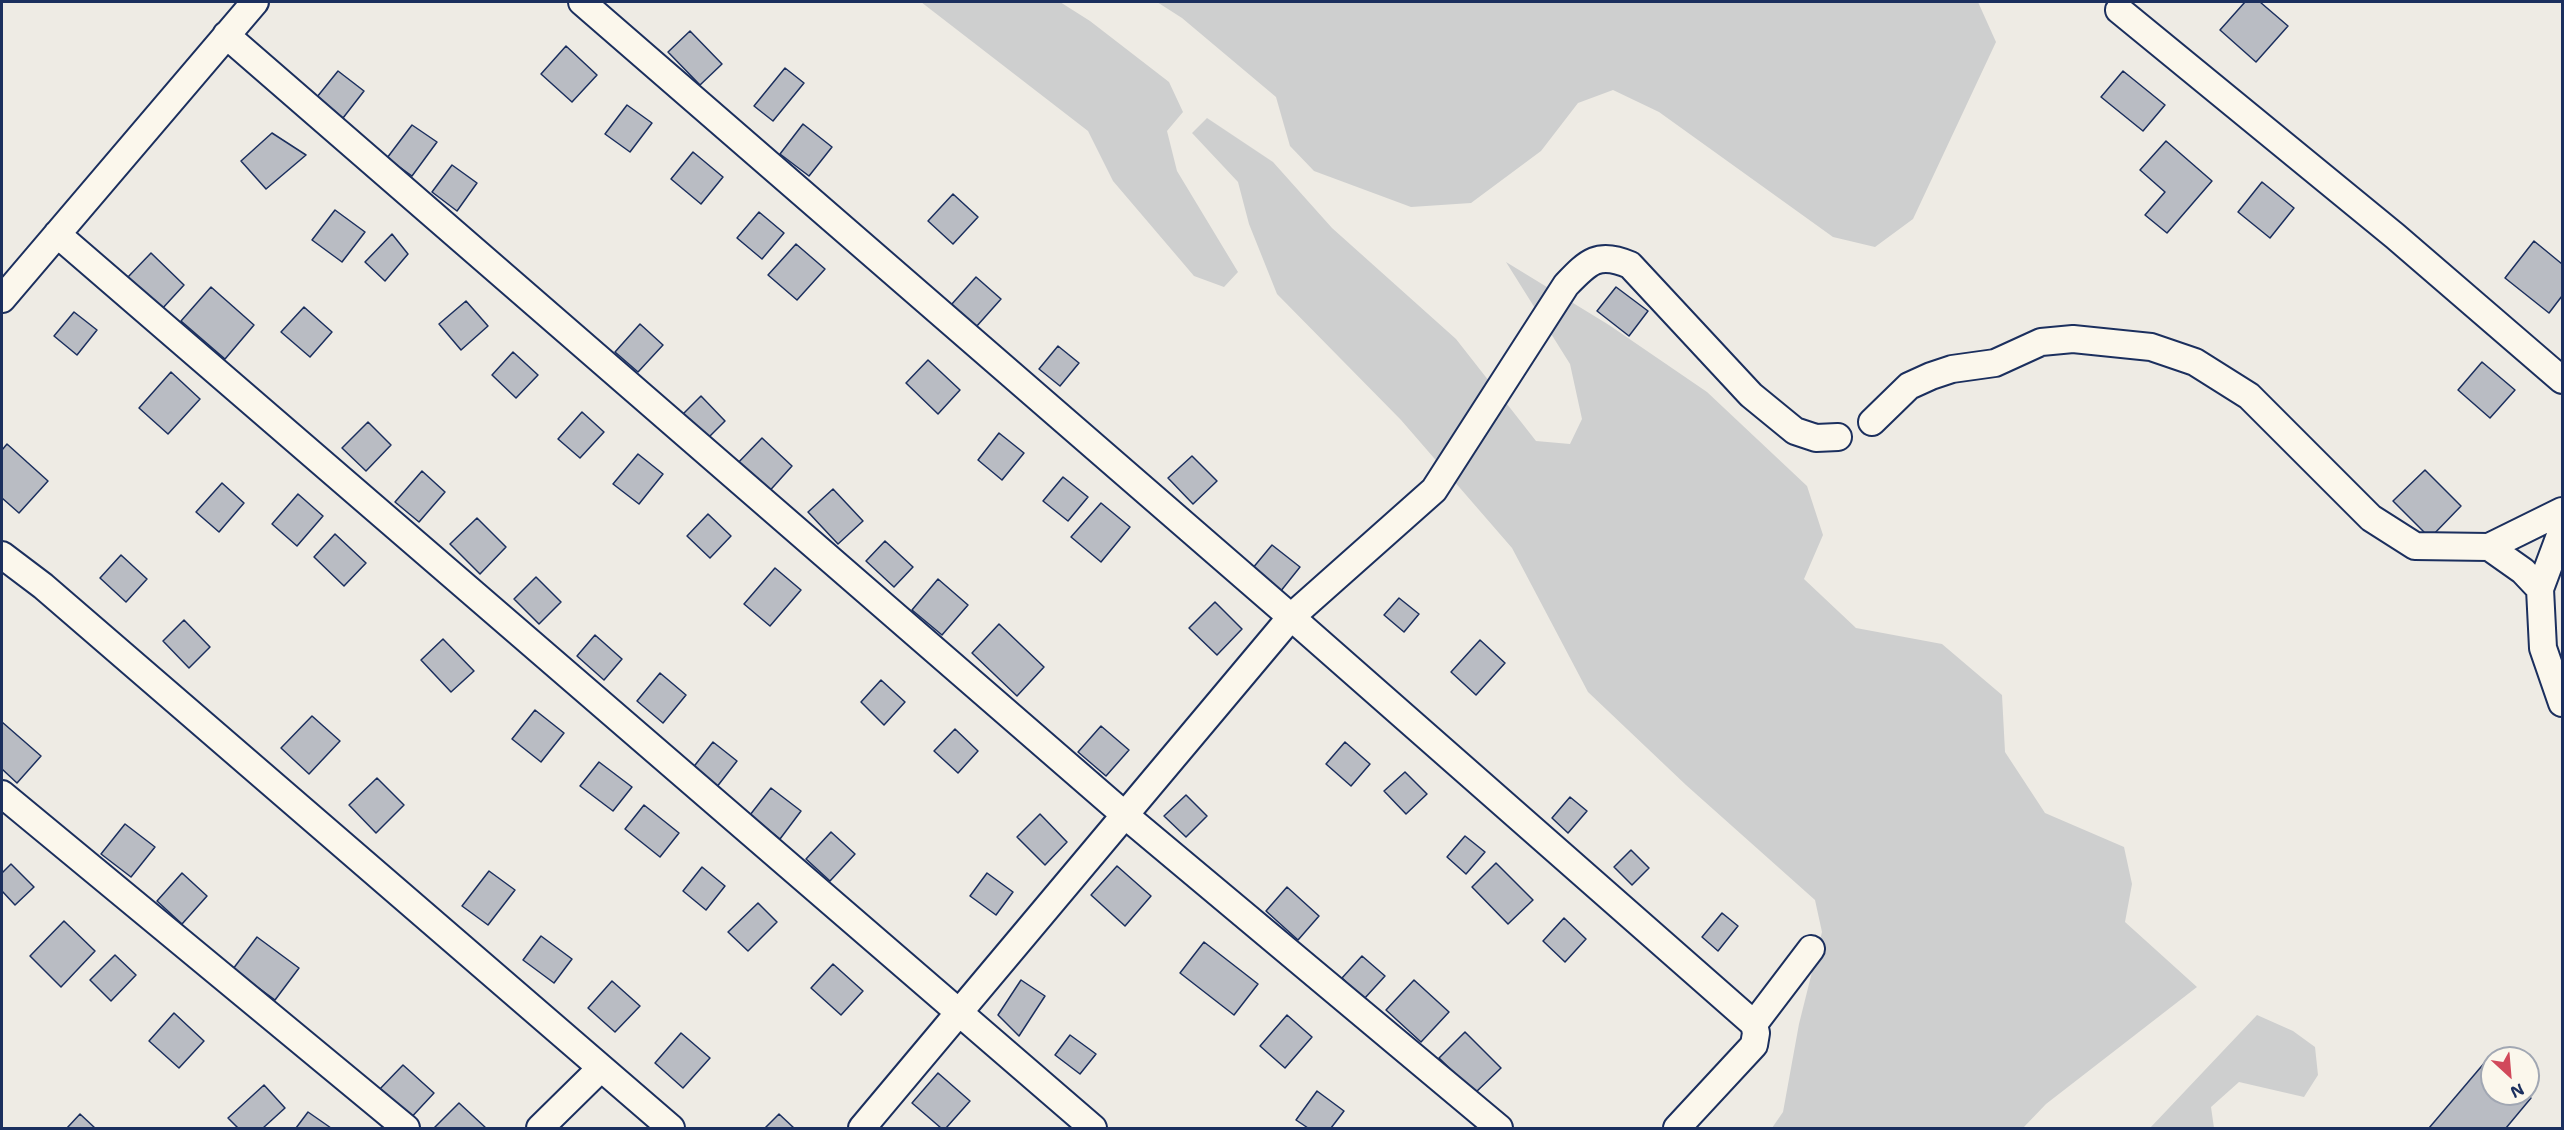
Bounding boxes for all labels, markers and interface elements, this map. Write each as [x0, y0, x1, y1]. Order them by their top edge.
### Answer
north arrow [2480, 1046, 2540, 1106]
text: N [2507, 1079, 2528, 1103]

